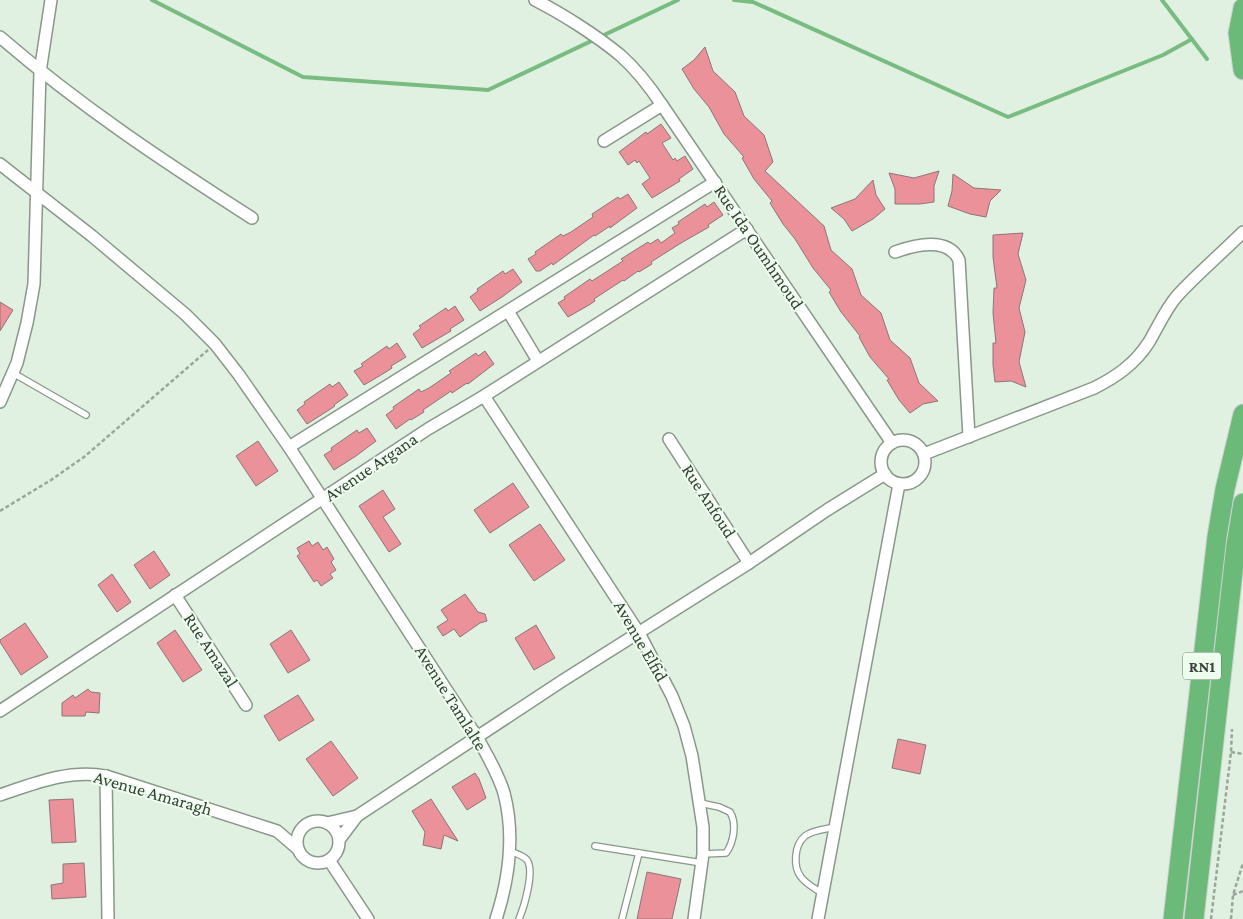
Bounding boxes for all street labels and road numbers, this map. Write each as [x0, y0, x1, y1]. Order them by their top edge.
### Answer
street label: Rue Ida Oumhmoud [710, 181, 808, 313]
street label: Avenue Argana [321, 429, 421, 505]
street label: Rue Anfoud [678, 460, 740, 542]
street label: Avenue Elfid [610, 597, 672, 685]
street label: Rue Amazal [180, 609, 242, 691]
street label: Avenue Tamlalte [411, 642, 491, 754]
road number: RN1 [1183, 652, 1221, 679]
street label: Avenue Amaragh [92, 767, 215, 820]

